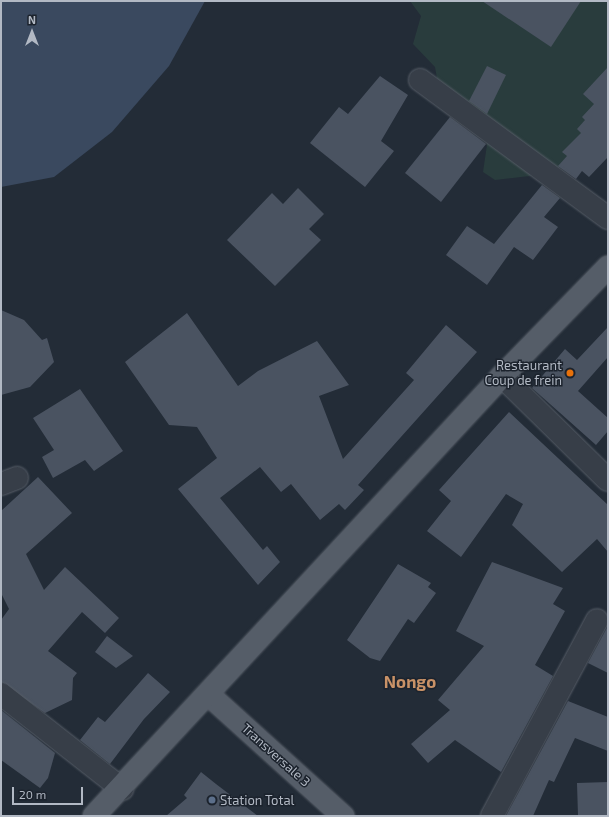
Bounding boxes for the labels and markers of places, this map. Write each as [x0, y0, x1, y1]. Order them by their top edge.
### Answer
place label: Restaurant Coup de frein [484, 358, 562, 389]
marker: Restaurant Coup de frein [565, 368, 575, 378]
place label: Station Total [220, 792, 295, 808]
marker: Station Total [207, 795, 217, 805]

